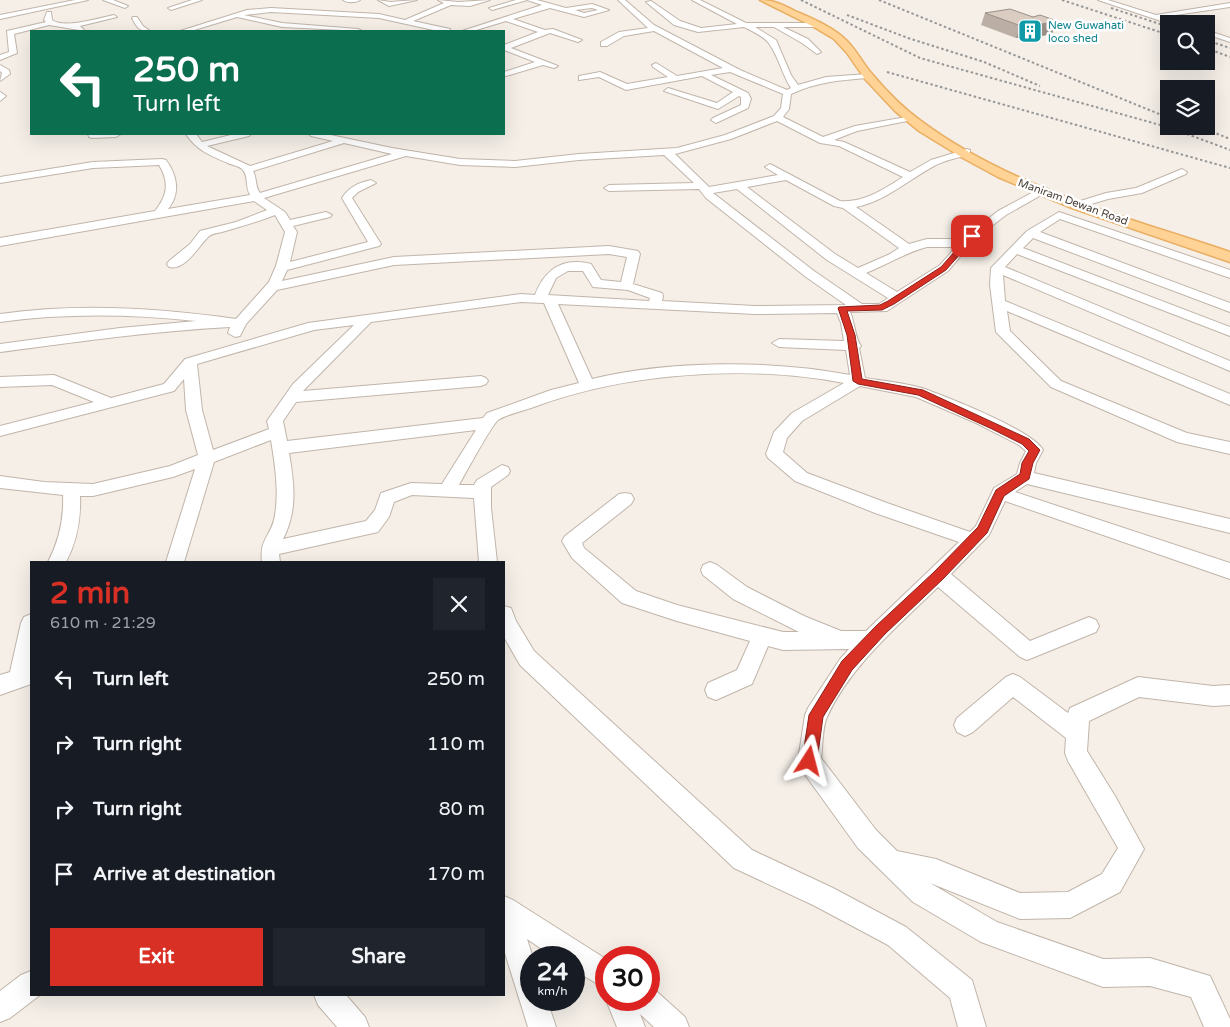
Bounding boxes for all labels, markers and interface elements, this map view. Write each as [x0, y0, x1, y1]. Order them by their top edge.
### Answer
map controls [1160, 15, 1215, 135]
button: search [1160, 15, 1215, 70]
building icon: New Guwahati loco shed [1017, 18, 1043, 44]
place label: New Guwahati loco shed [1048, 19, 1124, 45]
text: 250 m [133, 49, 240, 91]
icon: left [50, 50, 115, 115]
button: layers [1160, 80, 1215, 135]
text: Turn left [133, 91, 221, 117]
street label: Maniram Dewan Road [1016, 176, 1130, 228]
pin [951, 215, 993, 257]
icon: arrive [958, 222, 986, 250]
text: 2 min [50, 575, 130, 612]
button: close [433, 578, 485, 630]
text: 610 m · 21:29 [50, 613, 156, 633]
icon: left [50, 665, 78, 693]
text: Turn left [93, 668, 169, 690]
text: 250 m [427, 668, 485, 690]
icon: right [50, 730, 78, 758]
text: Turn right [93, 733, 181, 755]
text: 110 m [427, 733, 485, 755]
position arrow [782, 734, 834, 786]
icon: right [50, 795, 78, 823]
text: Turn right [93, 798, 181, 820]
text: 80 m [439, 798, 485, 820]
icon: arrive [50, 860, 78, 888]
text: Arrive at destination [93, 863, 276, 885]
text: 170 m [427, 863, 485, 885]
button: Exit [50, 928, 263, 986]
button: Share [273, 928, 485, 986]
speed limit sign: 30 [595, 946, 660, 1011]
text: 24 [537, 957, 568, 987]
text: km/h [537, 984, 568, 998]

